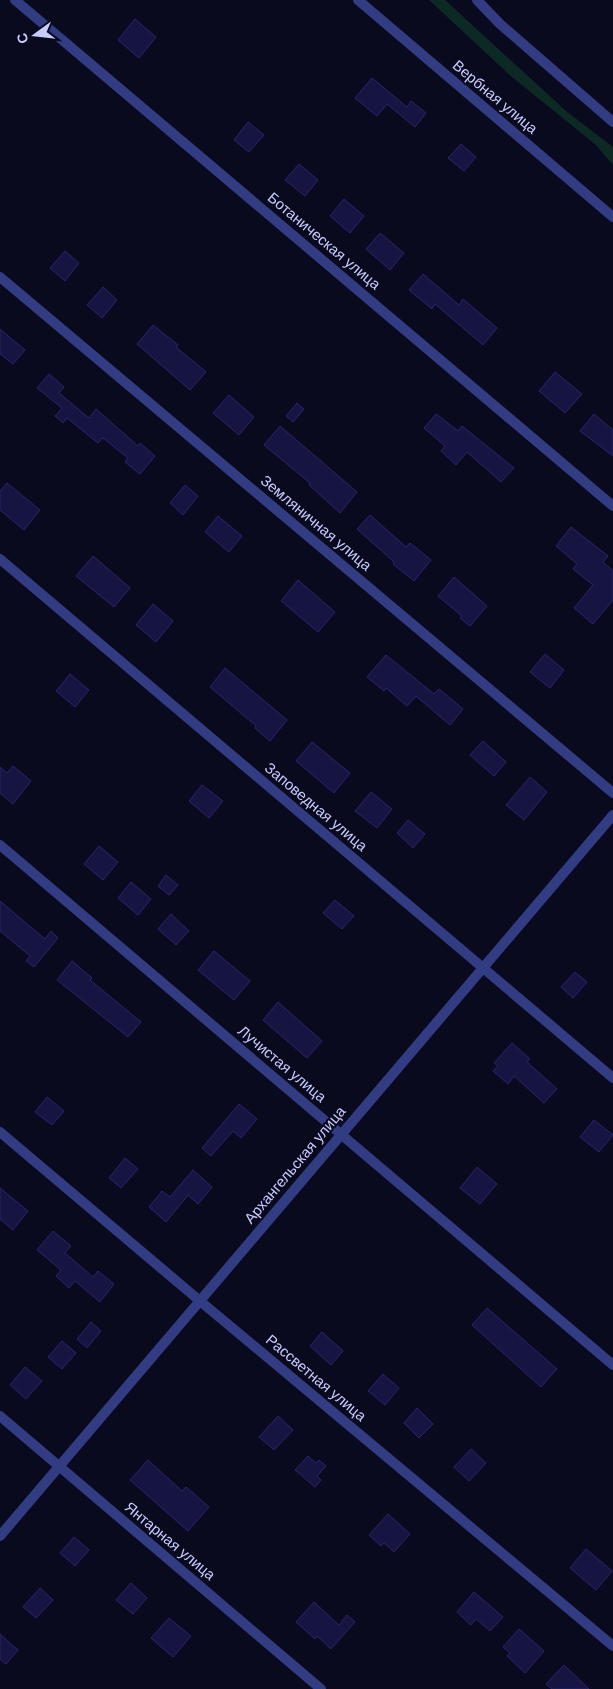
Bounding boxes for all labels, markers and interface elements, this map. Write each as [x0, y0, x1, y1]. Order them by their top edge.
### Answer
north arrow [10, 10, 60, 60]
text: С [12, 31, 32, 46]
street label: Вербная улица [448, 56, 542, 139]
street label: Ботаническая улица [263, 188, 385, 295]
street label: Земляничная улица [256, 471, 376, 576]
street label: Заповедная улица [260, 758, 372, 856]
street label: Лучистая улица [234, 1021, 331, 1107]
street label: Архангельская улица [240, 1101, 351, 1228]
street label: Рассветная улица [262, 1330, 371, 1426]
street label: Янтарная улица [120, 1497, 220, 1585]

